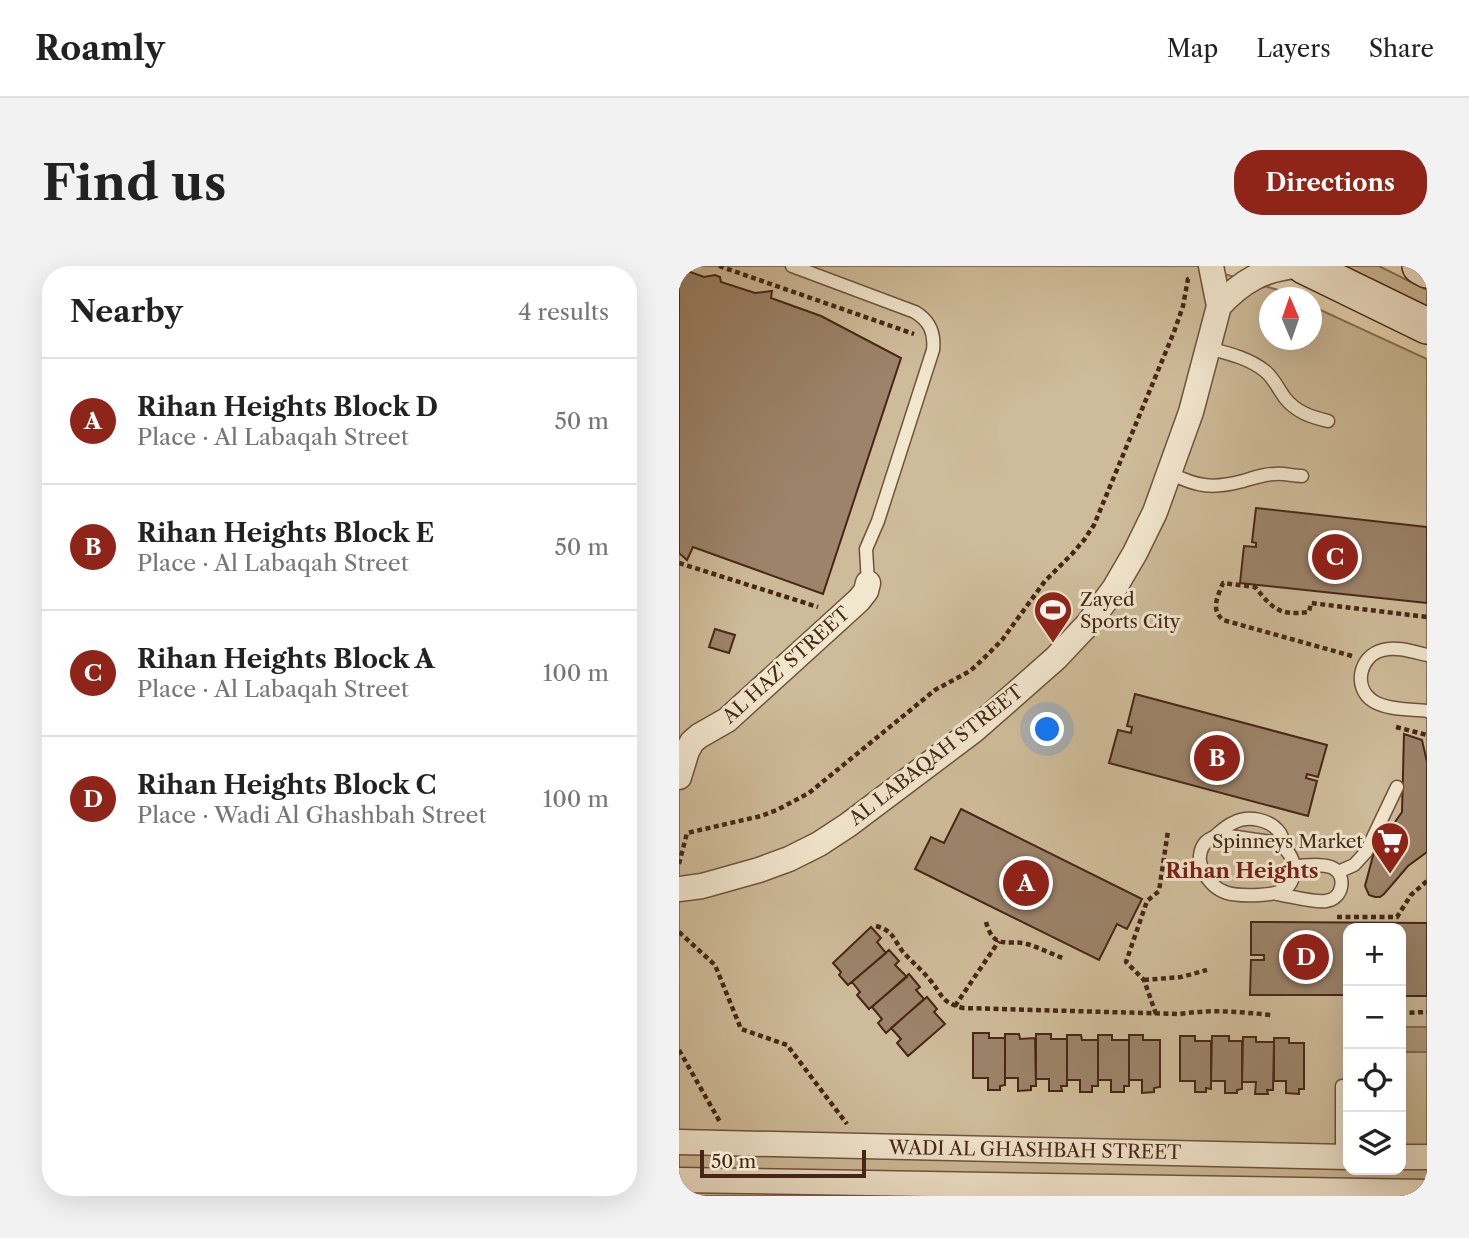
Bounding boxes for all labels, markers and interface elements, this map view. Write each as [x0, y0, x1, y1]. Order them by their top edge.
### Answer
text: Roamly [35, 28, 165, 69]
text: Map [1167, 34, 1218, 63]
text: Layers [1256, 34, 1331, 63]
text: Share [1369, 34, 1434, 63]
button: Directions [1234, 150, 1427, 215]
text: Find us [42, 152, 226, 213]
north arrow [1259, 287, 1322, 350]
text: Nearby [70, 293, 183, 330]
text: 4 results [518, 298, 609, 326]
text: Rihan Heights Block D [137, 391, 438, 423]
text: A [84, 407, 102, 435]
text: 50 m [554, 407, 609, 435]
text: Place · Al Labaqah Street [137, 423, 409, 451]
text: Rihan Heights Block E [137, 517, 434, 549]
pin: C [1312, 531, 1358, 583]
text: B [84, 533, 102, 561]
text: 50 m [554, 533, 609, 561]
text: Place · Al Labaqah Street [137, 549, 409, 577]
place label: Zayed Sports City [1080, 588, 1181, 633]
sports icon: Zayed Sports City [1032, 589, 1074, 644]
street label: AL HAZ' STREET [717, 601, 855, 729]
text: Rihan Heights Block A [137, 643, 435, 675]
text: C [84, 659, 102, 687]
text: 100 m [543, 659, 609, 687]
text: Place · Al Labaqah Street [137, 675, 409, 703]
street label: AL LABAQAH STREET [844, 679, 1028, 831]
your location [1030, 712, 1064, 746]
pin: B [1194, 732, 1240, 784]
text: Rihan Heights Block C [137, 769, 437, 801]
text: D [83, 785, 103, 813]
text: 100 m [543, 785, 609, 813]
text: Place · Wadi Al Ghashbah Street [137, 801, 487, 829]
supermarket icon: Spinneys Market [1369, 820, 1411, 875]
place label: Spinneys Market [1212, 830, 1363, 853]
pin: A [1003, 857, 1049, 909]
district label: Rihan Heights [1165, 858, 1319, 883]
map controls [1343, 923, 1406, 1175]
button: + [1343, 923, 1406, 986]
pin: D [1283, 931, 1329, 983]
button: − [1343, 986, 1406, 1049]
button: locate [1343, 1049, 1406, 1112]
button: layers [1343, 1112, 1406, 1175]
street label: WADI AL GHASHBAH STREET [887, 1136, 1182, 1164]
scale bar [700, 1147, 866, 1179]
text: 50 m [711, 1150, 756, 1173]

